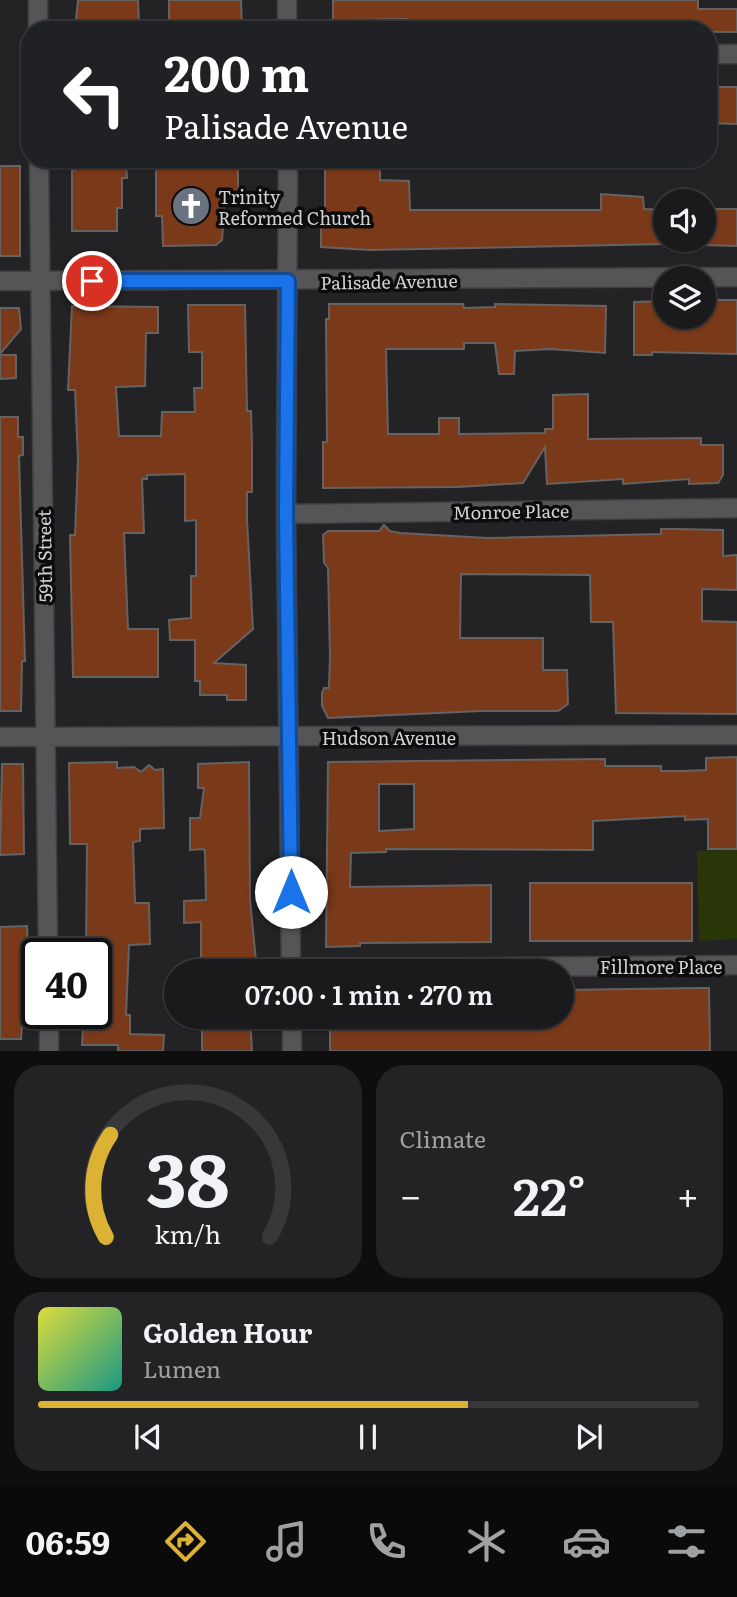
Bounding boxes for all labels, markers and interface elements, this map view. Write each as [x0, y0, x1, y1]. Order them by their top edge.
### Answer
text: 200 m [164, 34, 309, 107]
icon: left [49, 49, 140, 140]
text: Palisade Avenue [164, 101, 408, 149]
place label: Trinity Reformed Church [218, 183, 371, 231]
church icon: Trinity Reformed Church [170, 185, 212, 227]
map controls [653, 189, 716, 329]
button: sound [653, 189, 716, 252]
pin [62, 251, 122, 311]
icon: arrive [73, 262, 111, 300]
street label: Palisade Avenue [320, 266, 458, 296]
button: layers [653, 266, 716, 329]
street label: Monroe Place [453, 496, 569, 526]
street label: 59th Street [30, 509, 58, 603]
street label: Hudson Avenue [322, 724, 456, 751]
position arrow [254, 855, 328, 929]
speed limit sign: 40 [21, 938, 112, 1029]
street label: Fillmore Place [600, 953, 722, 980]
text: 07:00 · 1 min · 270 m [245, 974, 493, 1013]
text: Climate [400, 1121, 486, 1155]
text: 38 [146, 1122, 230, 1230]
text: 22° [513, 1155, 586, 1232]
text: − [400, 1165, 422, 1222]
text: + [677, 1165, 699, 1222]
text: km/h [154, 1215, 221, 1252]
text: Golden Hour [143, 1312, 312, 1351]
text: Lumen [143, 1351, 221, 1385]
icon: previous [129, 1418, 167, 1456]
icon: pause [349, 1418, 387, 1456]
icon: next [570, 1418, 608, 1456]
text: 06:59 [26, 1517, 110, 1565]
icon: directions [161, 1517, 210, 1566]
icon: music [262, 1517, 311, 1566]
icon: phone [362, 1517, 411, 1566]
icon: climate [462, 1517, 511, 1566]
icon: car [562, 1517, 611, 1566]
icon: filters [662, 1517, 711, 1566]

